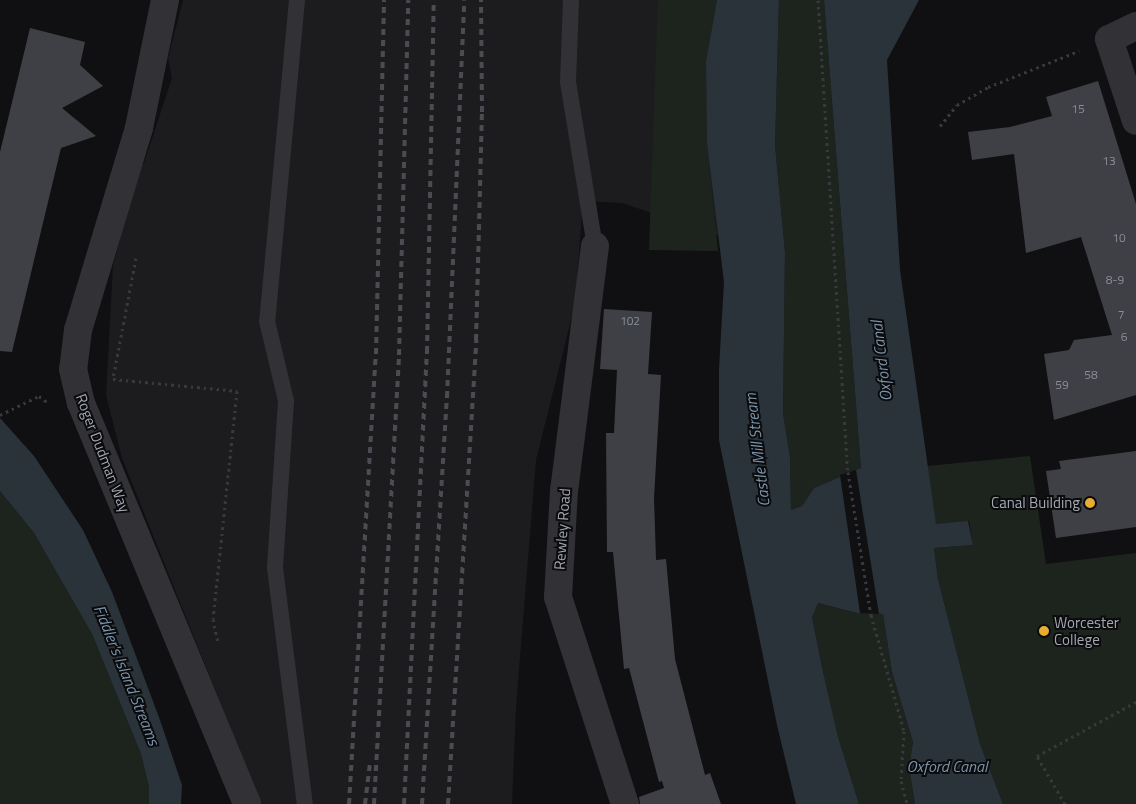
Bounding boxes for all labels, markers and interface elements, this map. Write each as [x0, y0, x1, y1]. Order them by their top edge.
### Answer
house number: 15 [1071, 102, 1085, 116]
house number: 13 [1102, 154, 1116, 168]
house number: 10 [1112, 231, 1126, 245]
house number: 8-9 [1106, 273, 1124, 287]
house number: 7 [1118, 308, 1124, 322]
house number: 102 [620, 314, 640, 328]
water label: Oxford Canal [867, 320, 895, 402]
house number: 6 [1121, 330, 1127, 344]
house number: 58 [1084, 368, 1098, 382]
house number: 59 [1055, 378, 1069, 392]
street label: Roger Dudman Way [72, 391, 134, 515]
water label: Castle Mill Stream [741, 392, 773, 508]
street label: Rewley Road [550, 487, 574, 571]
place label: Canal Building [991, 494, 1080, 512]
marker: Canal Building [1084, 497, 1096, 509]
water label: Fiddler's Island Streams [90, 602, 164, 748]
place label: Worcester College [1054, 613, 1119, 648]
marker: Worcester College [1038, 625, 1050, 637]
water label: Oxford Canal [906, 756, 988, 776]

